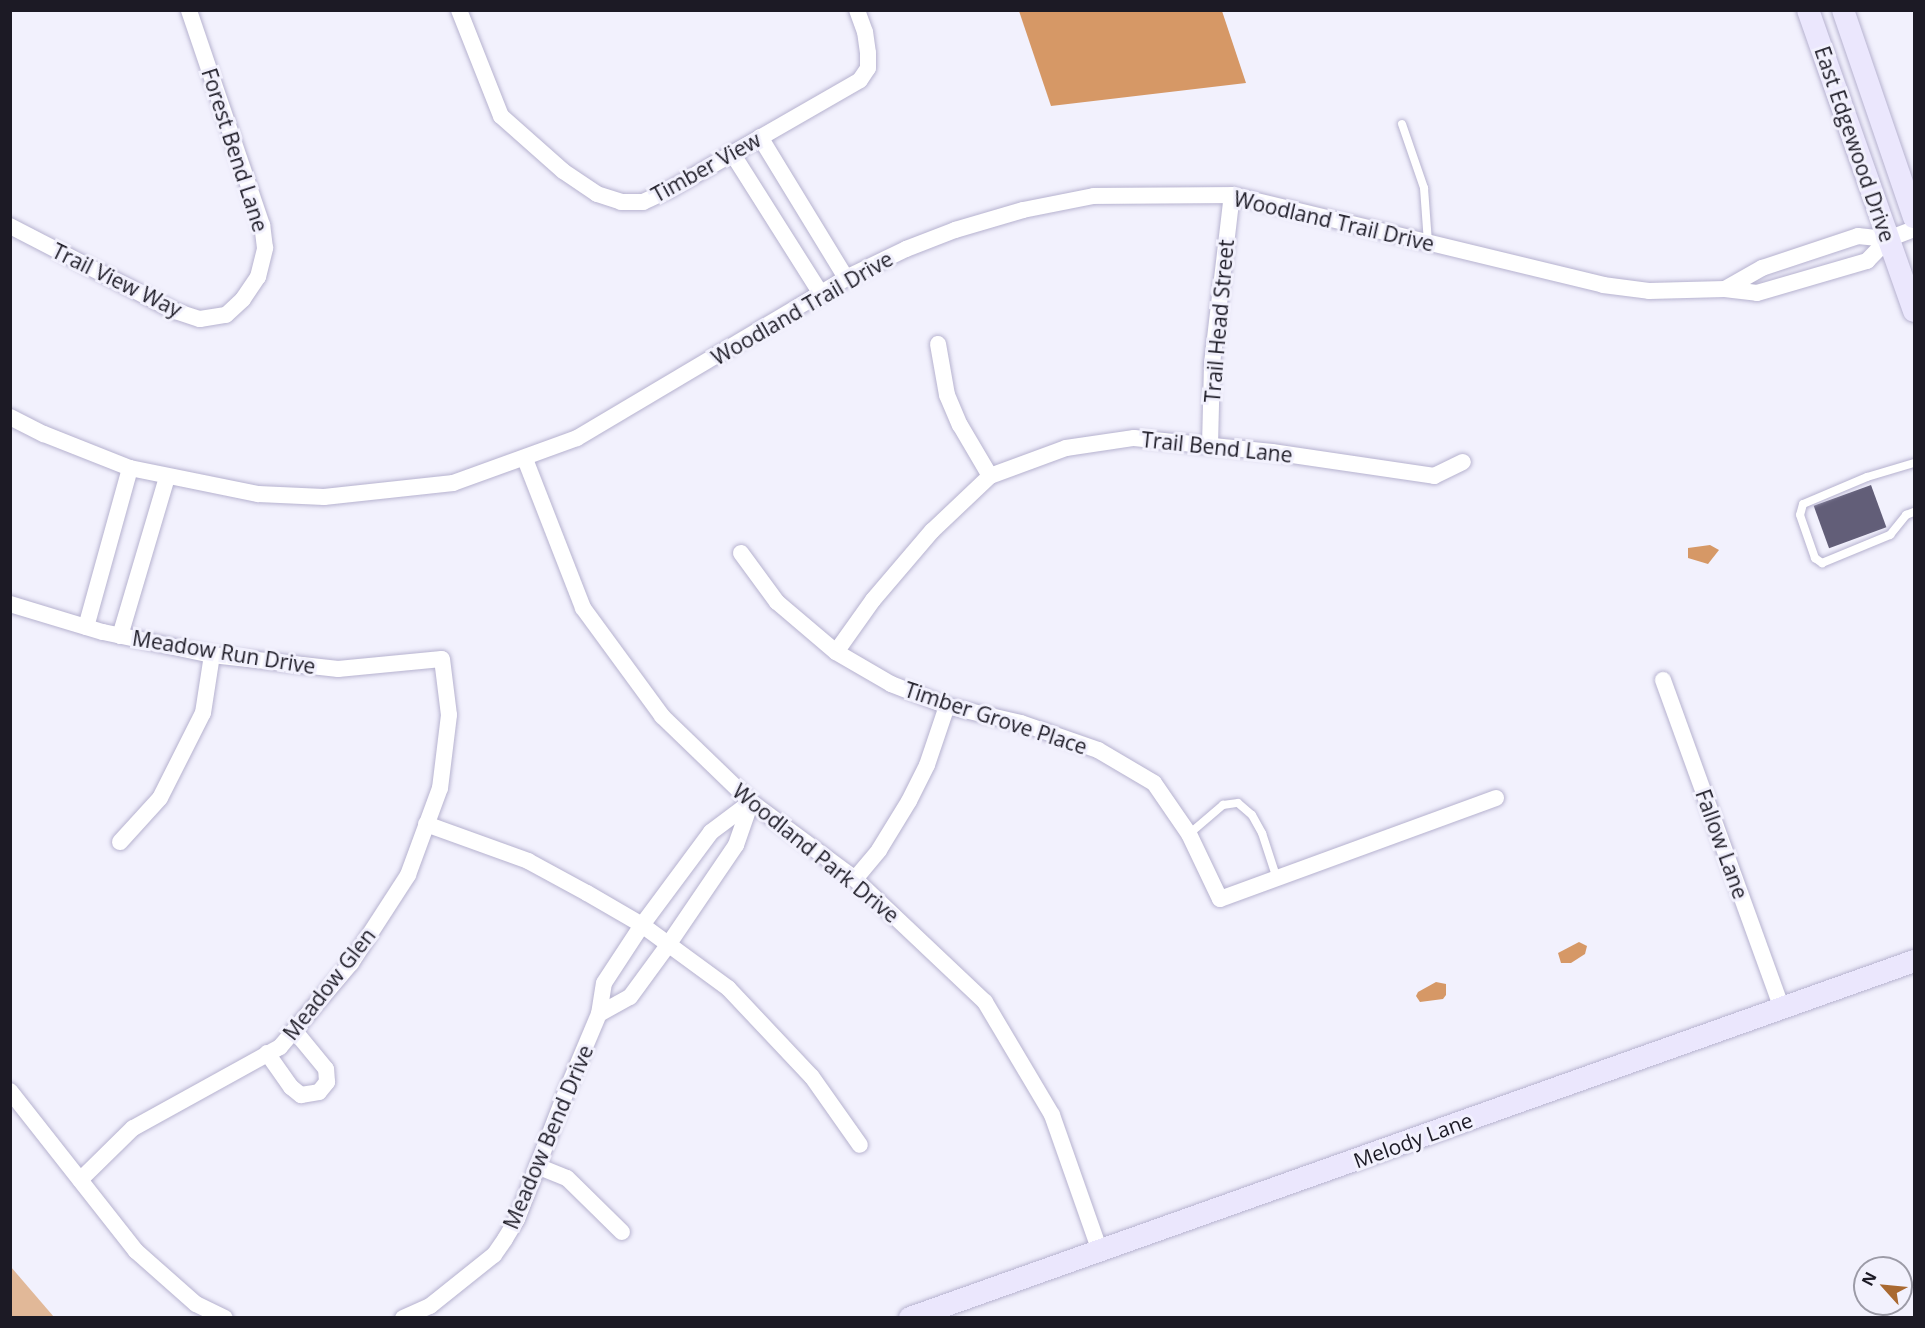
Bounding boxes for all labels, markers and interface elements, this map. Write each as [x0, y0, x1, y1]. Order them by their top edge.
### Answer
street label: East Edgewood Drive [1810, 43, 1900, 245]
street label: Forest Bend Lane [197, 65, 273, 235]
street label: Timber View [647, 127, 765, 207]
street label: Woodland Trail Drive [1231, 186, 1437, 256]
street label: Trail View Way [48, 238, 186, 322]
street label: Trail Head Street [1199, 238, 1239, 404]
street label: Woodland Trail Drive [707, 246, 897, 370]
street label: Trail Bend Lane [1140, 427, 1294, 467]
street label: Meadow Run Drive [131, 625, 317, 679]
street label: Timber Grove Place [901, 677, 1091, 759]
street label: Woodland Park Drive [728, 778, 904, 928]
street label: Fallow Lane [1691, 786, 1753, 902]
street label: Meadow Glen [278, 923, 380, 1045]
street label: Meadow Bend Drive [498, 1041, 598, 1233]
street label: Melody Lane [1350, 1107, 1476, 1173]
north arrow [1853, 1256, 1913, 1316]
text: N [1856, 1268, 1881, 1290]

